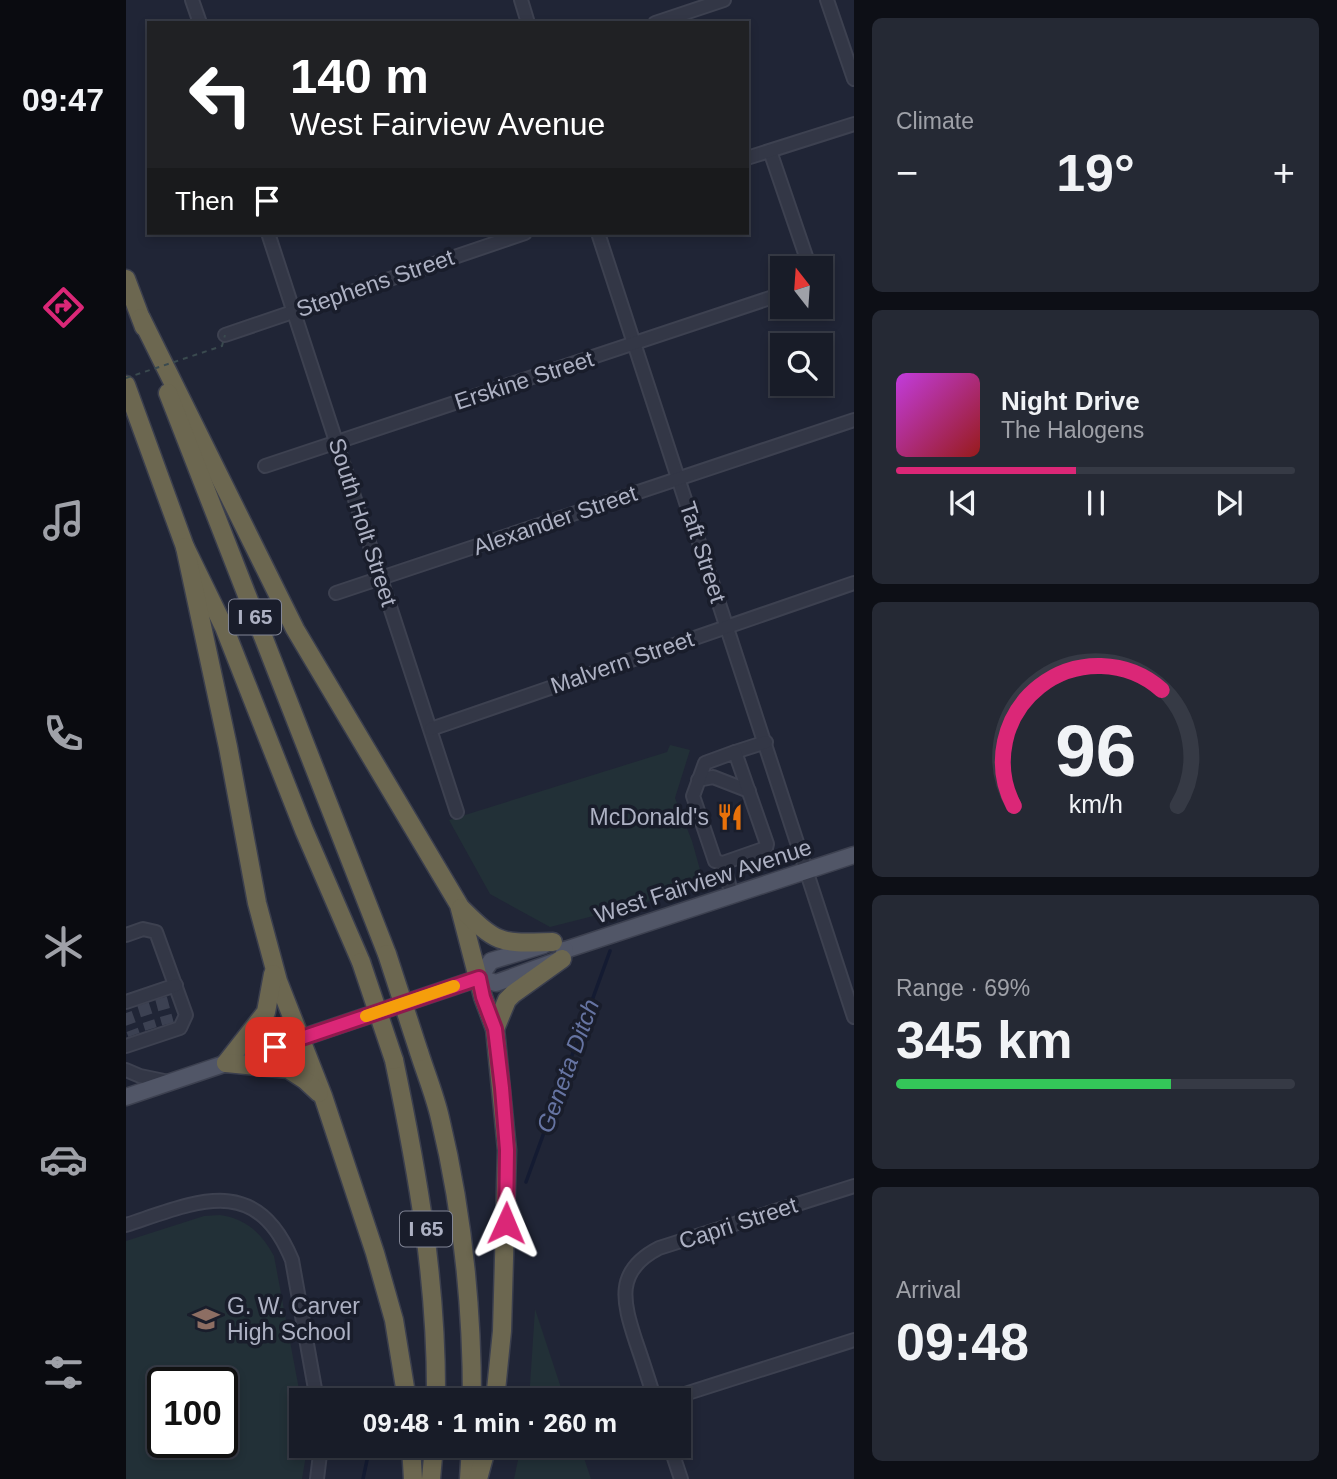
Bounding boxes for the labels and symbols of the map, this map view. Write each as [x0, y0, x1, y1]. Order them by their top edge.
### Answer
street label: Stephens Street [293, 244, 458, 322]
north arrow [770, 256, 833, 318]
street label: Erskine Street [451, 345, 597, 415]
street label: South Holt Street [324, 435, 403, 610]
street label: Alexander Street [470, 480, 641, 560]
street label: Taft Street [674, 498, 732, 606]
road number: I 65 [229, 600, 281, 634]
street label: Malvern Street [547, 625, 698, 699]
restaurant icon: McDonald's [715, 802, 745, 832]
place label: McDonald's [590, 804, 709, 830]
street label: West Fairview Avenue [591, 834, 815, 928]
water label: Geneta Ditch [531, 995, 604, 1136]
pin [245, 1017, 305, 1077]
position arrow [469, 1186, 543, 1260]
street label: Capri Street [676, 1191, 801, 1254]
road number: I 65 [400, 1212, 452, 1246]
place label: G. W. Carver High School [227, 1293, 360, 1345]
school or university icon: G. W. Carver High School [191, 1304, 221, 1334]
speed limit sign: 100 [147, 1367, 238, 1458]

